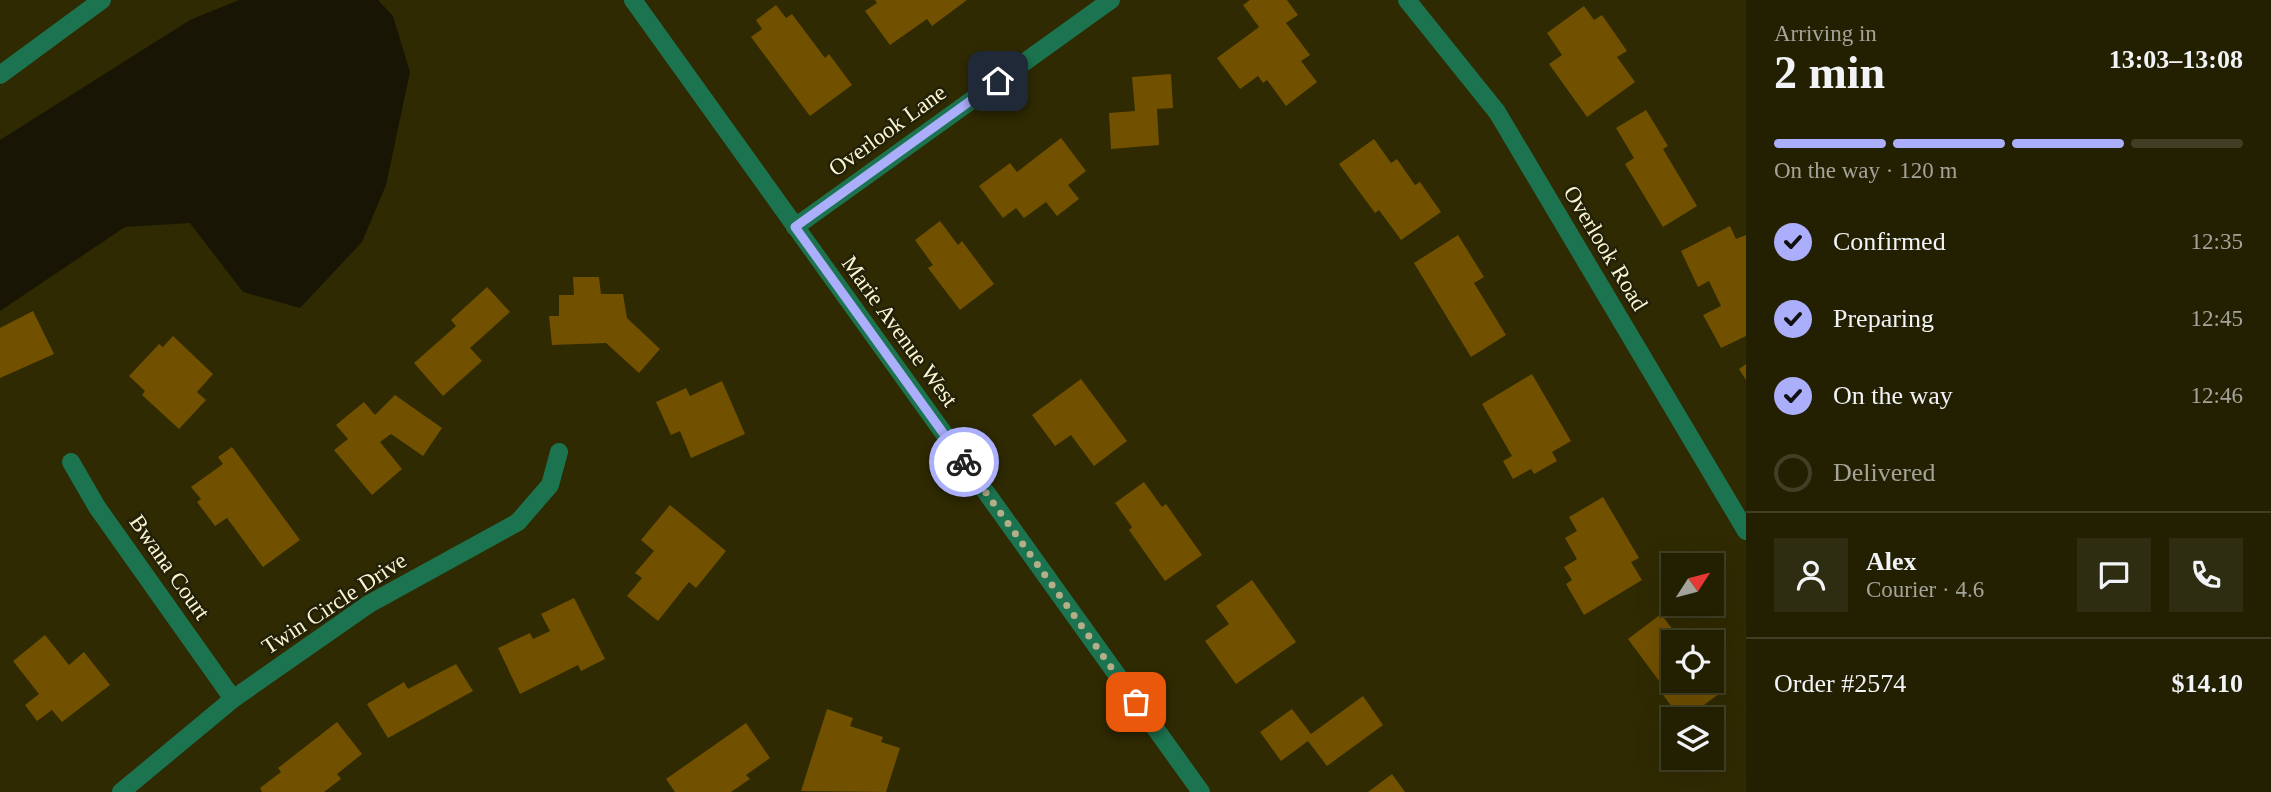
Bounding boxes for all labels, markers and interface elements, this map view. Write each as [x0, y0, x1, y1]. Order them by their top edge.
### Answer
text: Arriving in [1774, 21, 1877, 46]
text: 13:03–13:08 [2109, 45, 2243, 74]
text: 2 min [1774, 47, 1885, 98]
pin [968, 51, 1028, 111]
icon: home [979, 62, 1017, 100]
street label: Overlook Lane [824, 80, 951, 181]
text: On the way · 120 m [1774, 158, 1957, 183]
street label: Overlook Road [1559, 181, 1653, 316]
icon: check [1774, 223, 1812, 261]
text: Confirmed [1833, 227, 1946, 256]
text: 12:35 [2191, 229, 2243, 254]
street label: Marie Avenue West [837, 251, 963, 412]
icon: check [1774, 300, 1812, 338]
text: Preparing [1833, 304, 1934, 333]
text: 12:45 [2191, 306, 2243, 331]
icon: check [1774, 377, 1812, 415]
text: On the way [1833, 381, 1953, 410]
text: 12:46 [2191, 383, 2243, 408]
courier [929, 427, 999, 497]
icon: bike [945, 443, 983, 481]
text: Delivered [1833, 458, 1936, 487]
street label: Bwana Court [124, 510, 215, 625]
button: person [1774, 538, 1848, 612]
button: chat [2077, 538, 2151, 612]
button: phone [2169, 538, 2243, 612]
street label: Twin Circle Drive [257, 547, 411, 659]
text: Alex [1866, 547, 1917, 576]
north arrow [1661, 553, 1724, 616]
map controls [1661, 553, 1724, 770]
text: Courier · 4.6 [1866, 577, 1984, 602]
button: locate [1661, 630, 1724, 693]
text: Order #2574 [1774, 669, 1906, 698]
text: $14.10 [2172, 669, 2243, 698]
pin [1106, 672, 1166, 732]
icon: bag [1117, 683, 1155, 721]
button: layers [1661, 707, 1724, 770]

